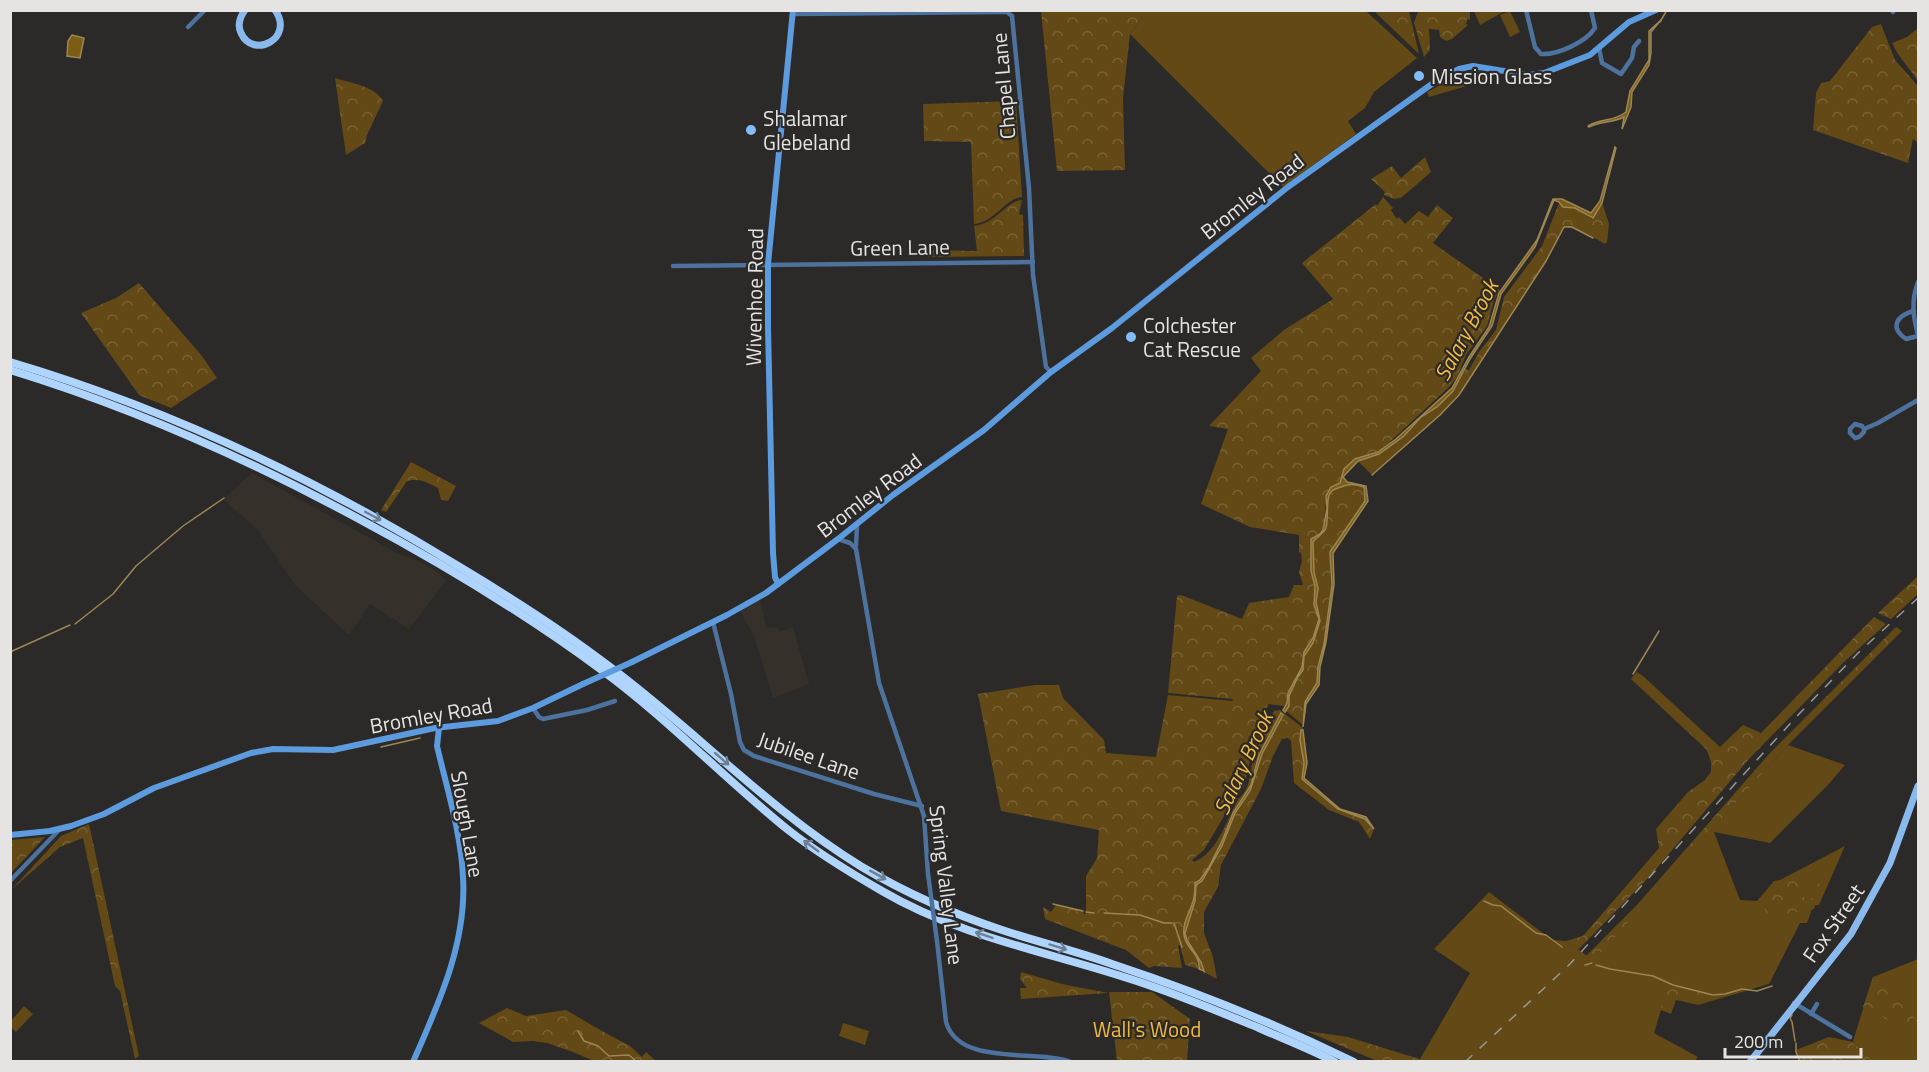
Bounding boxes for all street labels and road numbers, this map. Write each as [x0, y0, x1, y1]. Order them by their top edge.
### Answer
street label: Chapel Lane [982, 31, 1024, 141]
street label: Bromley Road [1193, 145, 1311, 247]
street label: Wivenhoe Road [737, 228, 771, 366]
street label: Green Lane [850, 230, 950, 264]
street label: Bromley Road [810, 445, 928, 545]
street label: Bromley Road [367, 688, 495, 742]
street label: Jubilee Lane [754, 723, 864, 787]
street label: Slough Lane [443, 768, 493, 880]
street label: Spring Valley Lane [921, 803, 973, 967]
street label: Fox Street [1794, 877, 1872, 969]

